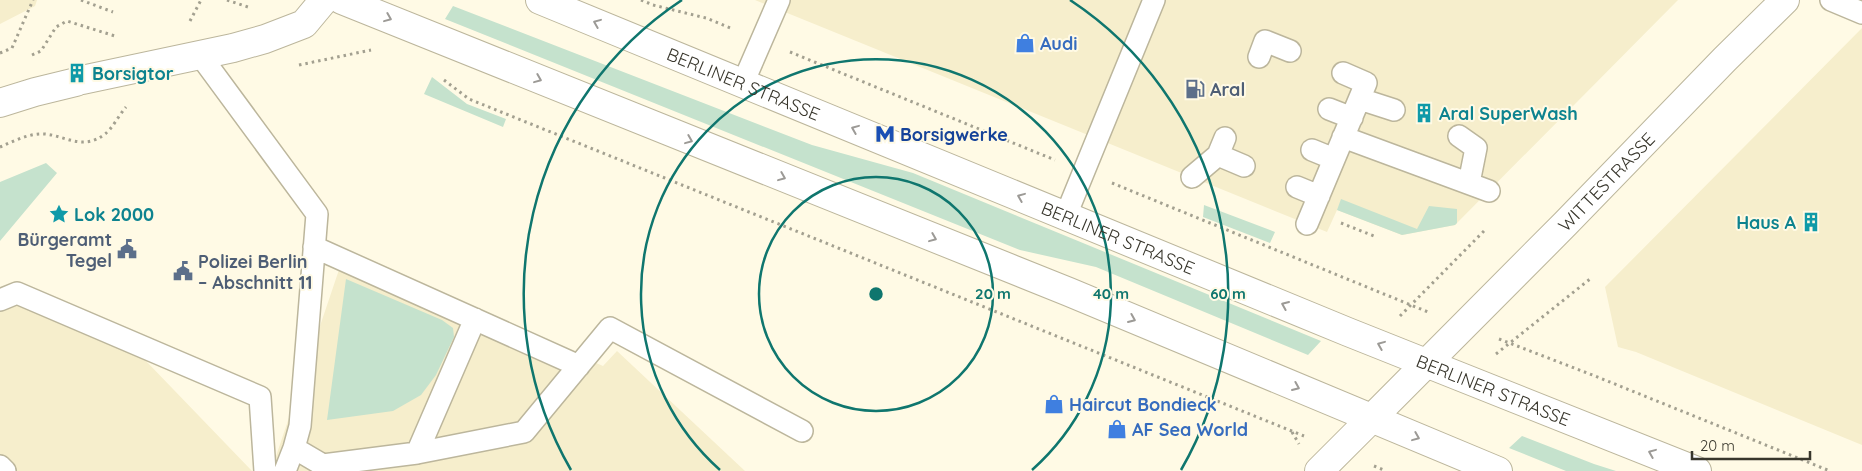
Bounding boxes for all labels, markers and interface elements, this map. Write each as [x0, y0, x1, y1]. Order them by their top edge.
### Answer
one-way arrow [383, 12, 392, 22]
one-way arrow [593, 19, 602, 30]
shop icon: Audi [1014, 32, 1036, 54]
place label: Audi [1040, 32, 1077, 55]
street label: BERLINER STRASSE [663, 42, 824, 125]
building icon: Borsigtor [66, 62, 88, 84]
place label: Borsigtor [92, 62, 174, 85]
one-way arrow [533, 73, 542, 83]
fuel station icon: Aral [1184, 78, 1206, 100]
place label: Aral [1210, 78, 1245, 101]
building icon: Aral SuperWash [1413, 102, 1435, 124]
place label: Aral SuperWash [1439, 102, 1578, 125]
metro station icon: Borsigwerke [874, 123, 896, 145]
place label: Borsigwerke [900, 123, 1008, 146]
one-way arrow [851, 124, 859, 134]
street label: WITTESTRASSE [1553, 127, 1659, 236]
one-way arrow [684, 133, 693, 144]
one-way arrow [778, 171, 786, 181]
one-way arrow [1017, 192, 1026, 203]
street label: BERLINER STRASSE [1038, 196, 1198, 279]
place icon: Lok 2000 [48, 203, 70, 225]
place label: Lok 2000 [74, 203, 154, 226]
place label: Haus A [1736, 211, 1796, 234]
building icon: Haus A [1800, 211, 1822, 233]
place label: Bürgeramt Tegel [18, 228, 112, 272]
one-way arrow [928, 231, 937, 242]
public building icon: Bürgeramt Tegel [116, 238, 138, 260]
place label: Polizei Berlin – Abschnitt 11 [198, 250, 312, 294]
public building icon: Polizei Berlin – Abschnitt 11 [172, 260, 194, 282]
text: 20 m [975, 284, 1011, 303]
text: 40 m [1093, 284, 1129, 303]
text: 60 m [1210, 284, 1246, 303]
centre of rings [867, 285, 885, 303]
one-way arrow [1281, 300, 1290, 311]
one-way arrow [1127, 312, 1136, 323]
one-way arrow [1377, 341, 1386, 351]
street label: BERLINER STRASSE [1413, 349, 1574, 431]
one-way arrow [1291, 381, 1300, 391]
shop icon: Haircut Bondieck [1043, 393, 1065, 415]
place label: Haircut Bondieck [1069, 393, 1217, 416]
shop icon: AF Sea World [1106, 418, 1128, 440]
place label: AF Sea World [1132, 418, 1248, 441]
scale bar [1692, 428, 1810, 460]
one-way arrow [1411, 431, 1420, 442]
text: 20 m [1700, 436, 1735, 455]
one-way arrow [1648, 449, 1657, 459]

